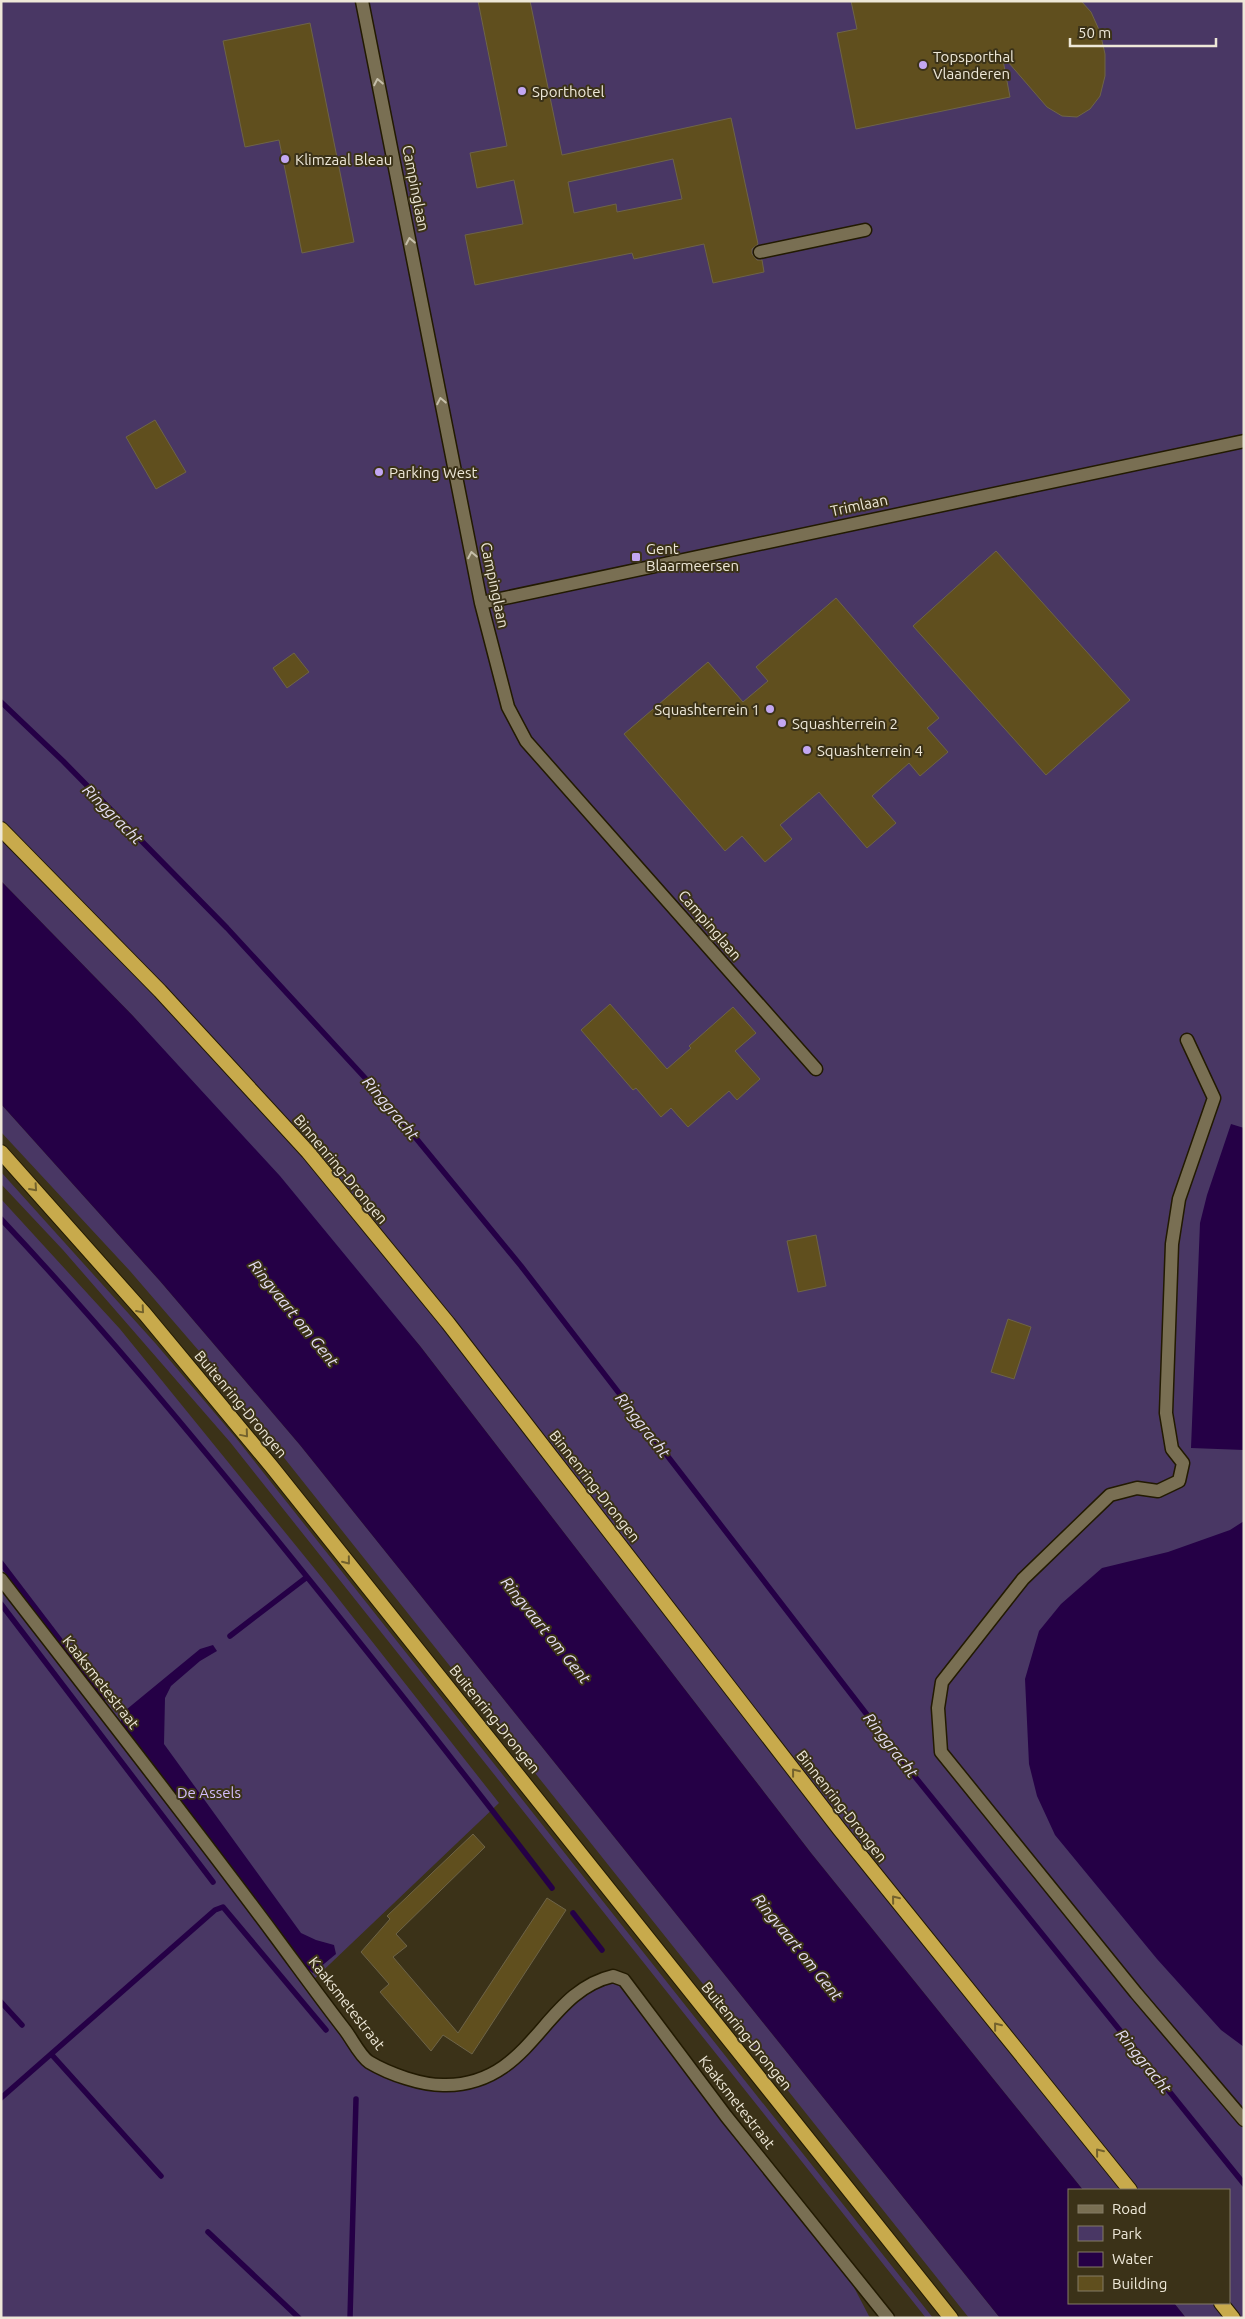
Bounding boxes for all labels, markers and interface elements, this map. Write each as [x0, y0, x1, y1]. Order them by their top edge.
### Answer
scale bar [1070, 15, 1216, 47]
text: 50 m [1078, 24, 1111, 41]
place label: Topsporthal Vlaanderen [933, 48, 1014, 82]
marker: Topsporthal Vlaanderen [917, 59, 929, 71]
one-way arrow [373, 77, 384, 86]
place label: Sporthotel [532, 83, 604, 100]
marker: Sporthotel [516, 85, 528, 97]
street label: Campinglaan [399, 143, 433, 233]
place label: Klimzaal Bleau [295, 151, 392, 168]
marker: Klimzaal Bleau [279, 153, 291, 165]
one-way arrow [405, 237, 415, 246]
one-way arrow [437, 396, 447, 405]
place label: Parking West [389, 464, 478, 481]
marker: Parking West [373, 466, 385, 478]
street label: Trimlaan [829, 491, 889, 519]
street label: Campinglaan [478, 540, 512, 630]
place label: Gent Blaarmeersen [646, 540, 739, 574]
one-way arrow [467, 551, 478, 560]
marker: Gent Blaarmeersen [630, 551, 642, 563]
place label: Squashterrein 1 [654, 701, 760, 718]
marker: Squashterrein 1 [764, 703, 776, 715]
place label: Squashterrein 2 [792, 715, 898, 732]
marker: Squashterrein 2 [776, 717, 788, 729]
place label: Squashterrein 4 [817, 742, 923, 759]
marker: Squashterrein 4 [801, 744, 813, 756]
water label: Ringgracht [79, 780, 147, 848]
street label: Campinglaan [675, 886, 745, 964]
water label: Ringgracht [359, 1073, 423, 1144]
street label: Binnenring-Drongen [290, 1111, 392, 1227]
one-way arrow [28, 1182, 36, 1191]
water label: Ringvaart om Gent [246, 1256, 343, 1370]
one-way arrow [136, 1304, 145, 1313]
street label: Buitenring-Drongen [191, 1347, 291, 1461]
water label: Ringgracht [612, 1389, 674, 1462]
street label: Binnenring-Drongen [546, 1427, 644, 1545]
one-way arrow [240, 1429, 249, 1438]
one-way arrow [342, 1555, 350, 1564]
water label: Ringvaart om Gent [498, 1573, 595, 1687]
street label: Kaaksmetestraat [59, 1632, 143, 1732]
street label: Buitenring-Drongen [446, 1661, 544, 1777]
water label: Ringgracht [860, 1709, 922, 1782]
street label: Binnenring-Drongen [793, 1747, 891, 1865]
one-way arrow [792, 1769, 800, 1778]
park label: De Assels [177, 1784, 241, 1801]
water label: Ringvaart om Gent [750, 1890, 847, 2004]
one-way arrow [893, 1896, 901, 1905]
street label: Kaaksmetestraat [305, 1953, 389, 2053]
street label: Buitenring-Drongen [698, 1978, 796, 2094]
one-way arrow [995, 2023, 1003, 2032]
water label: Ringgracht [1113, 2025, 1176, 2097]
street label: Kaaksmetestraat [695, 2052, 779, 2152]
one-way arrow [1097, 2149, 1105, 2158]
legend [1068, 2189, 1230, 2304]
text: Road [1112, 2200, 1147, 2217]
text: Park [1112, 2225, 1142, 2242]
text: Water [1112, 2250, 1153, 2267]
text: Building [1112, 2275, 1167, 2292]

